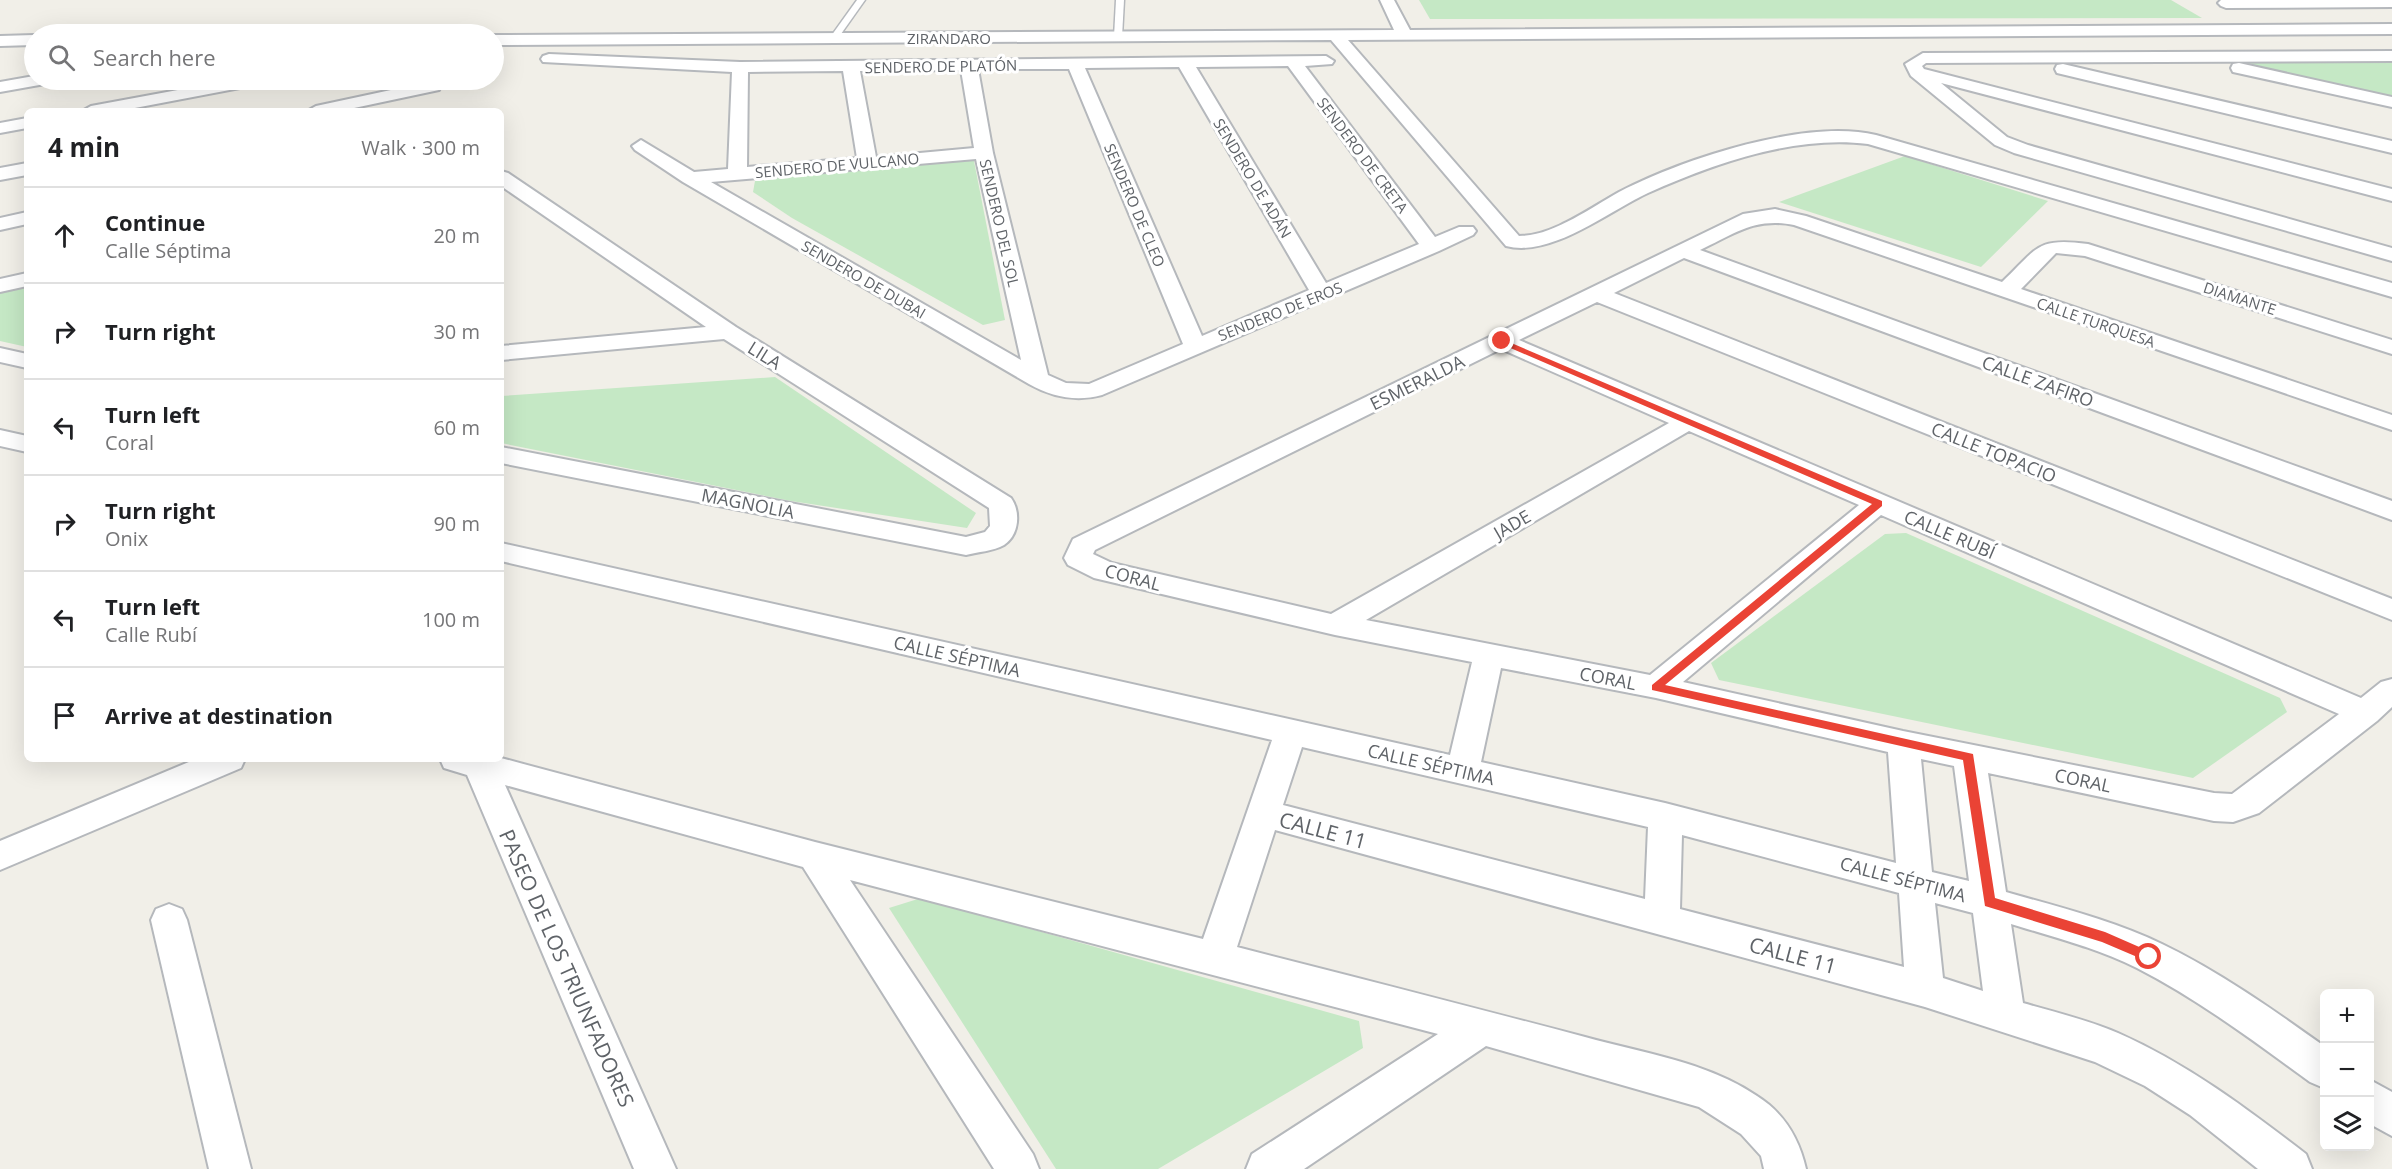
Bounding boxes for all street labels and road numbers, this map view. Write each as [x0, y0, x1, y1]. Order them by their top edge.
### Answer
street label: ZIRANDARO [907, 28, 991, 48]
street label: SENDERO DE PLATÓN [865, 55, 1017, 77]
street label: SENDERO DE CRETA [1313, 93, 1413, 217]
street label: SENDERO DE ADÁN [1209, 114, 1297, 242]
street label: SENDERO DE CLEO [1100, 140, 1170, 270]
street label: SENDERO DE VULCANO [754, 148, 920, 182]
street label: SENDERO DEL SOL [976, 157, 1024, 289]
street label: SENDERO DE DUBAI [798, 235, 930, 323]
street label: SENDERO DE EROS [1215, 277, 1345, 345]
street label: DIAMANTE [2201, 277, 2279, 319]
street label: CALLE TURQUESA [2034, 292, 2158, 352]
street label: LILA [744, 335, 787, 375]
street label: ESMERALDA [1366, 349, 1469, 415]
street label: CALLE ZAFIRO [1979, 350, 2097, 412]
street label: CALLE TOPACIO [1928, 416, 2060, 488]
street label: MAGNOLIA [700, 482, 797, 524]
street label: JADE [1487, 504, 1535, 545]
street label: CALLE RUBÍ [1901, 504, 2000, 564]
street label: CORAL [1102, 558, 1164, 596]
street label: CALLE SÉPTIMA [891, 630, 1023, 682]
street label: CORAL [1578, 661, 1638, 695]
street label: CALLE SÉPTIMA [1365, 738, 1497, 790]
street label: CORAL [2053, 762, 2113, 798]
street label: CALLE 11 [1276, 805, 1370, 855]
street label: PASEO DE LOS TRIUNFADORES [493, 825, 641, 1111]
street label: CALLE SÉPTIMA [1837, 851, 1969, 907]
street label: CALLE 11 [1746, 930, 1840, 980]

